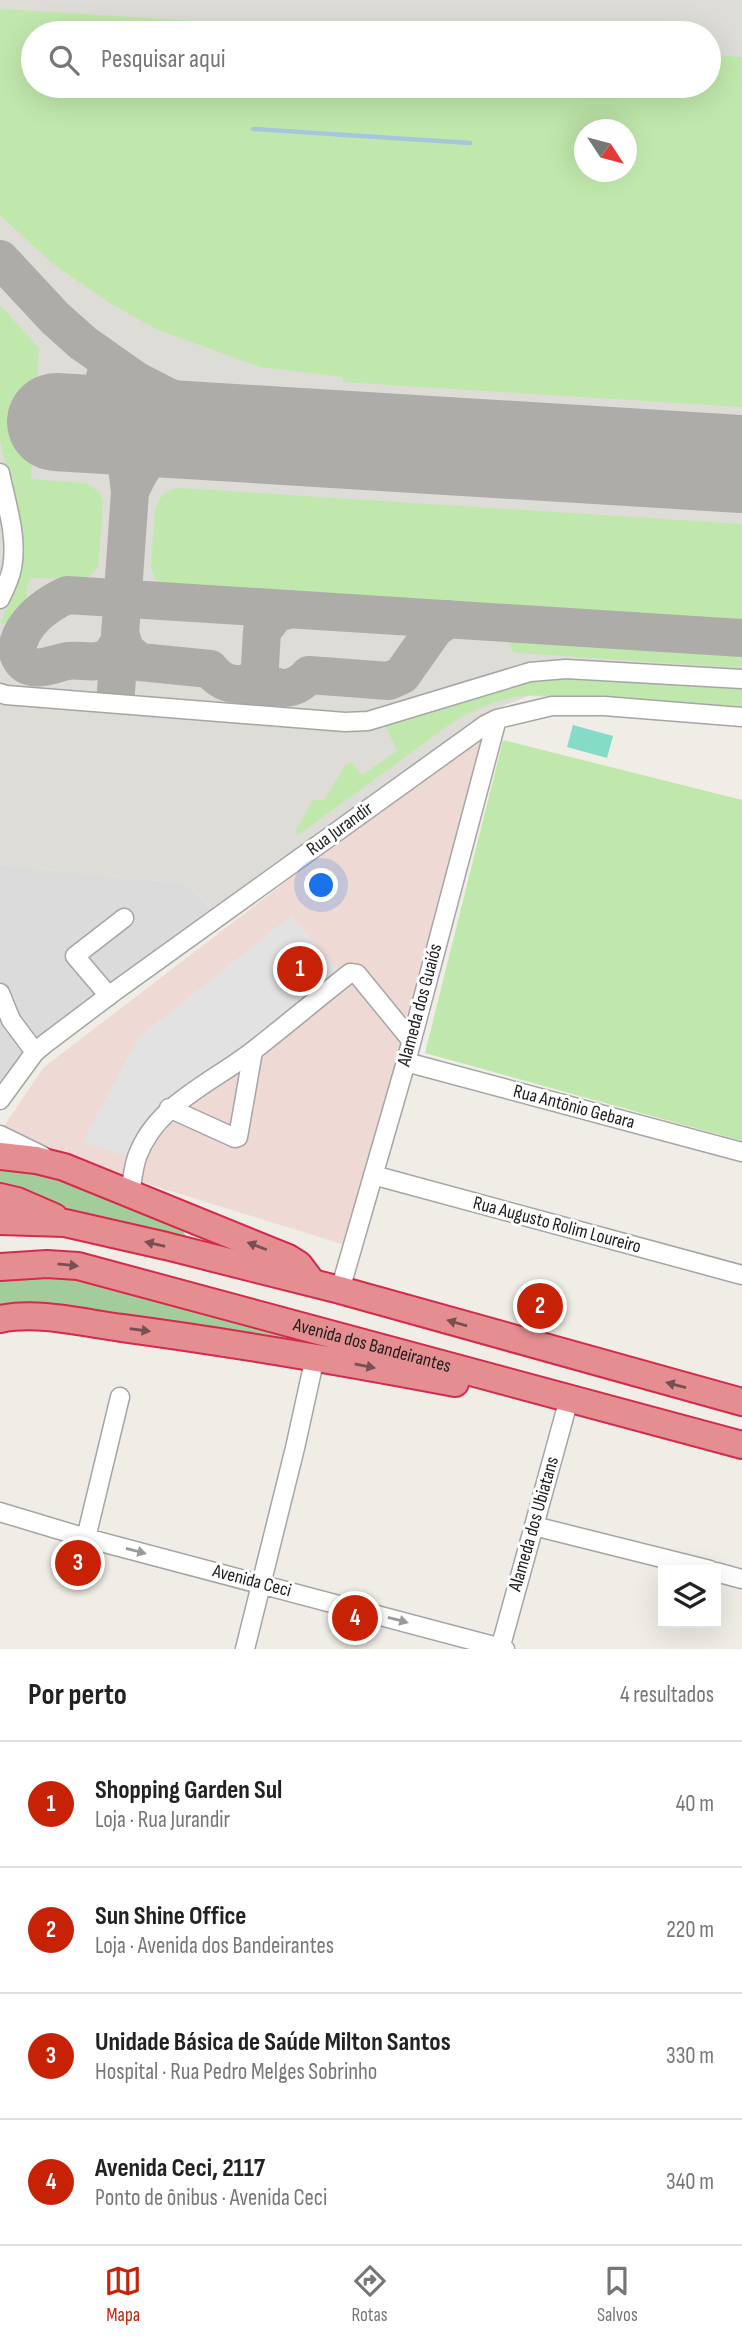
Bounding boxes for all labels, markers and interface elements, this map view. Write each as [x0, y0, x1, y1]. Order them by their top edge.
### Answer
search box [21, 21, 721, 98]
icon: search [45, 41, 83, 79]
text: Pesquisar aqui [101, 44, 226, 75]
north arrow [574, 119, 637, 182]
street label: Rua Jurandir [302, 797, 378, 861]
your location [304, 868, 338, 902]
street label: Alameda dos Guaiós [392, 941, 447, 1070]
pin: 1 [277, 943, 323, 995]
street label: Rua Antônio Gebara [511, 1080, 637, 1134]
street label: Rua Augusto Rolim Loureiro [470, 1191, 644, 1259]
one-way arrow [144, 1238, 166, 1249]
one-way arrow [246, 1240, 267, 1251]
one-way arrow [57, 1260, 79, 1271]
pin: 2 [517, 1280, 563, 1332]
street label: Avenida dos Bandeirantes [290, 1313, 454, 1378]
one-way arrow [446, 1317, 468, 1328]
one-way arrow [130, 1325, 152, 1336]
one-way arrow [354, 1361, 376, 1372]
one-way arrow [665, 1379, 686, 1389]
street label: Alameda dos Ubiatans [504, 1454, 564, 1595]
pin: 3 [55, 1537, 101, 1589]
one-way arrow [125, 1546, 147, 1557]
street label: Avenida Ceci [209, 1559, 294, 1603]
map controls [658, 1565, 721, 1628]
button: layers [658, 1565, 721, 1628]
pin: 4 [332, 1592, 378, 1644]
one-way arrow [387, 1615, 409, 1626]
text: Por perto [28, 1677, 127, 1713]
text: 4 resultados [620, 1681, 714, 1709]
text: Shopping Garden Sul [95, 1775, 282, 1806]
text: 1 [46, 1790, 56, 1818]
text: 40 m [676, 1790, 714, 1818]
text: Loja · Rua Jurandir [95, 1806, 230, 1834]
text: Sun Shine Office [95, 1901, 246, 1932]
text: 2 [46, 1916, 56, 1944]
text: 220 m [666, 1916, 714, 1944]
text: Loja · Avenida dos Bandeirantes [95, 1932, 334, 1960]
text: Unidade Básica de Saúde Milton Santos [95, 2027, 451, 2058]
text: 3 [46, 2042, 56, 2070]
text: 330 m [666, 2042, 714, 2070]
text: Hospital · Rua Pedro Melges Sobrinho [95, 2058, 377, 2086]
text: Avenida Ceci, 2117 [95, 2153, 265, 2184]
text: 4 [46, 2168, 56, 2196]
text: 340 m [666, 2168, 714, 2196]
text: Ponto de ônibus · Avenida Ceci [95, 2184, 327, 2212]
tab: Mapa [104, 2262, 142, 2327]
tab: Rotas [351, 2262, 389, 2327]
tab: Salvos [597, 2262, 638, 2327]

